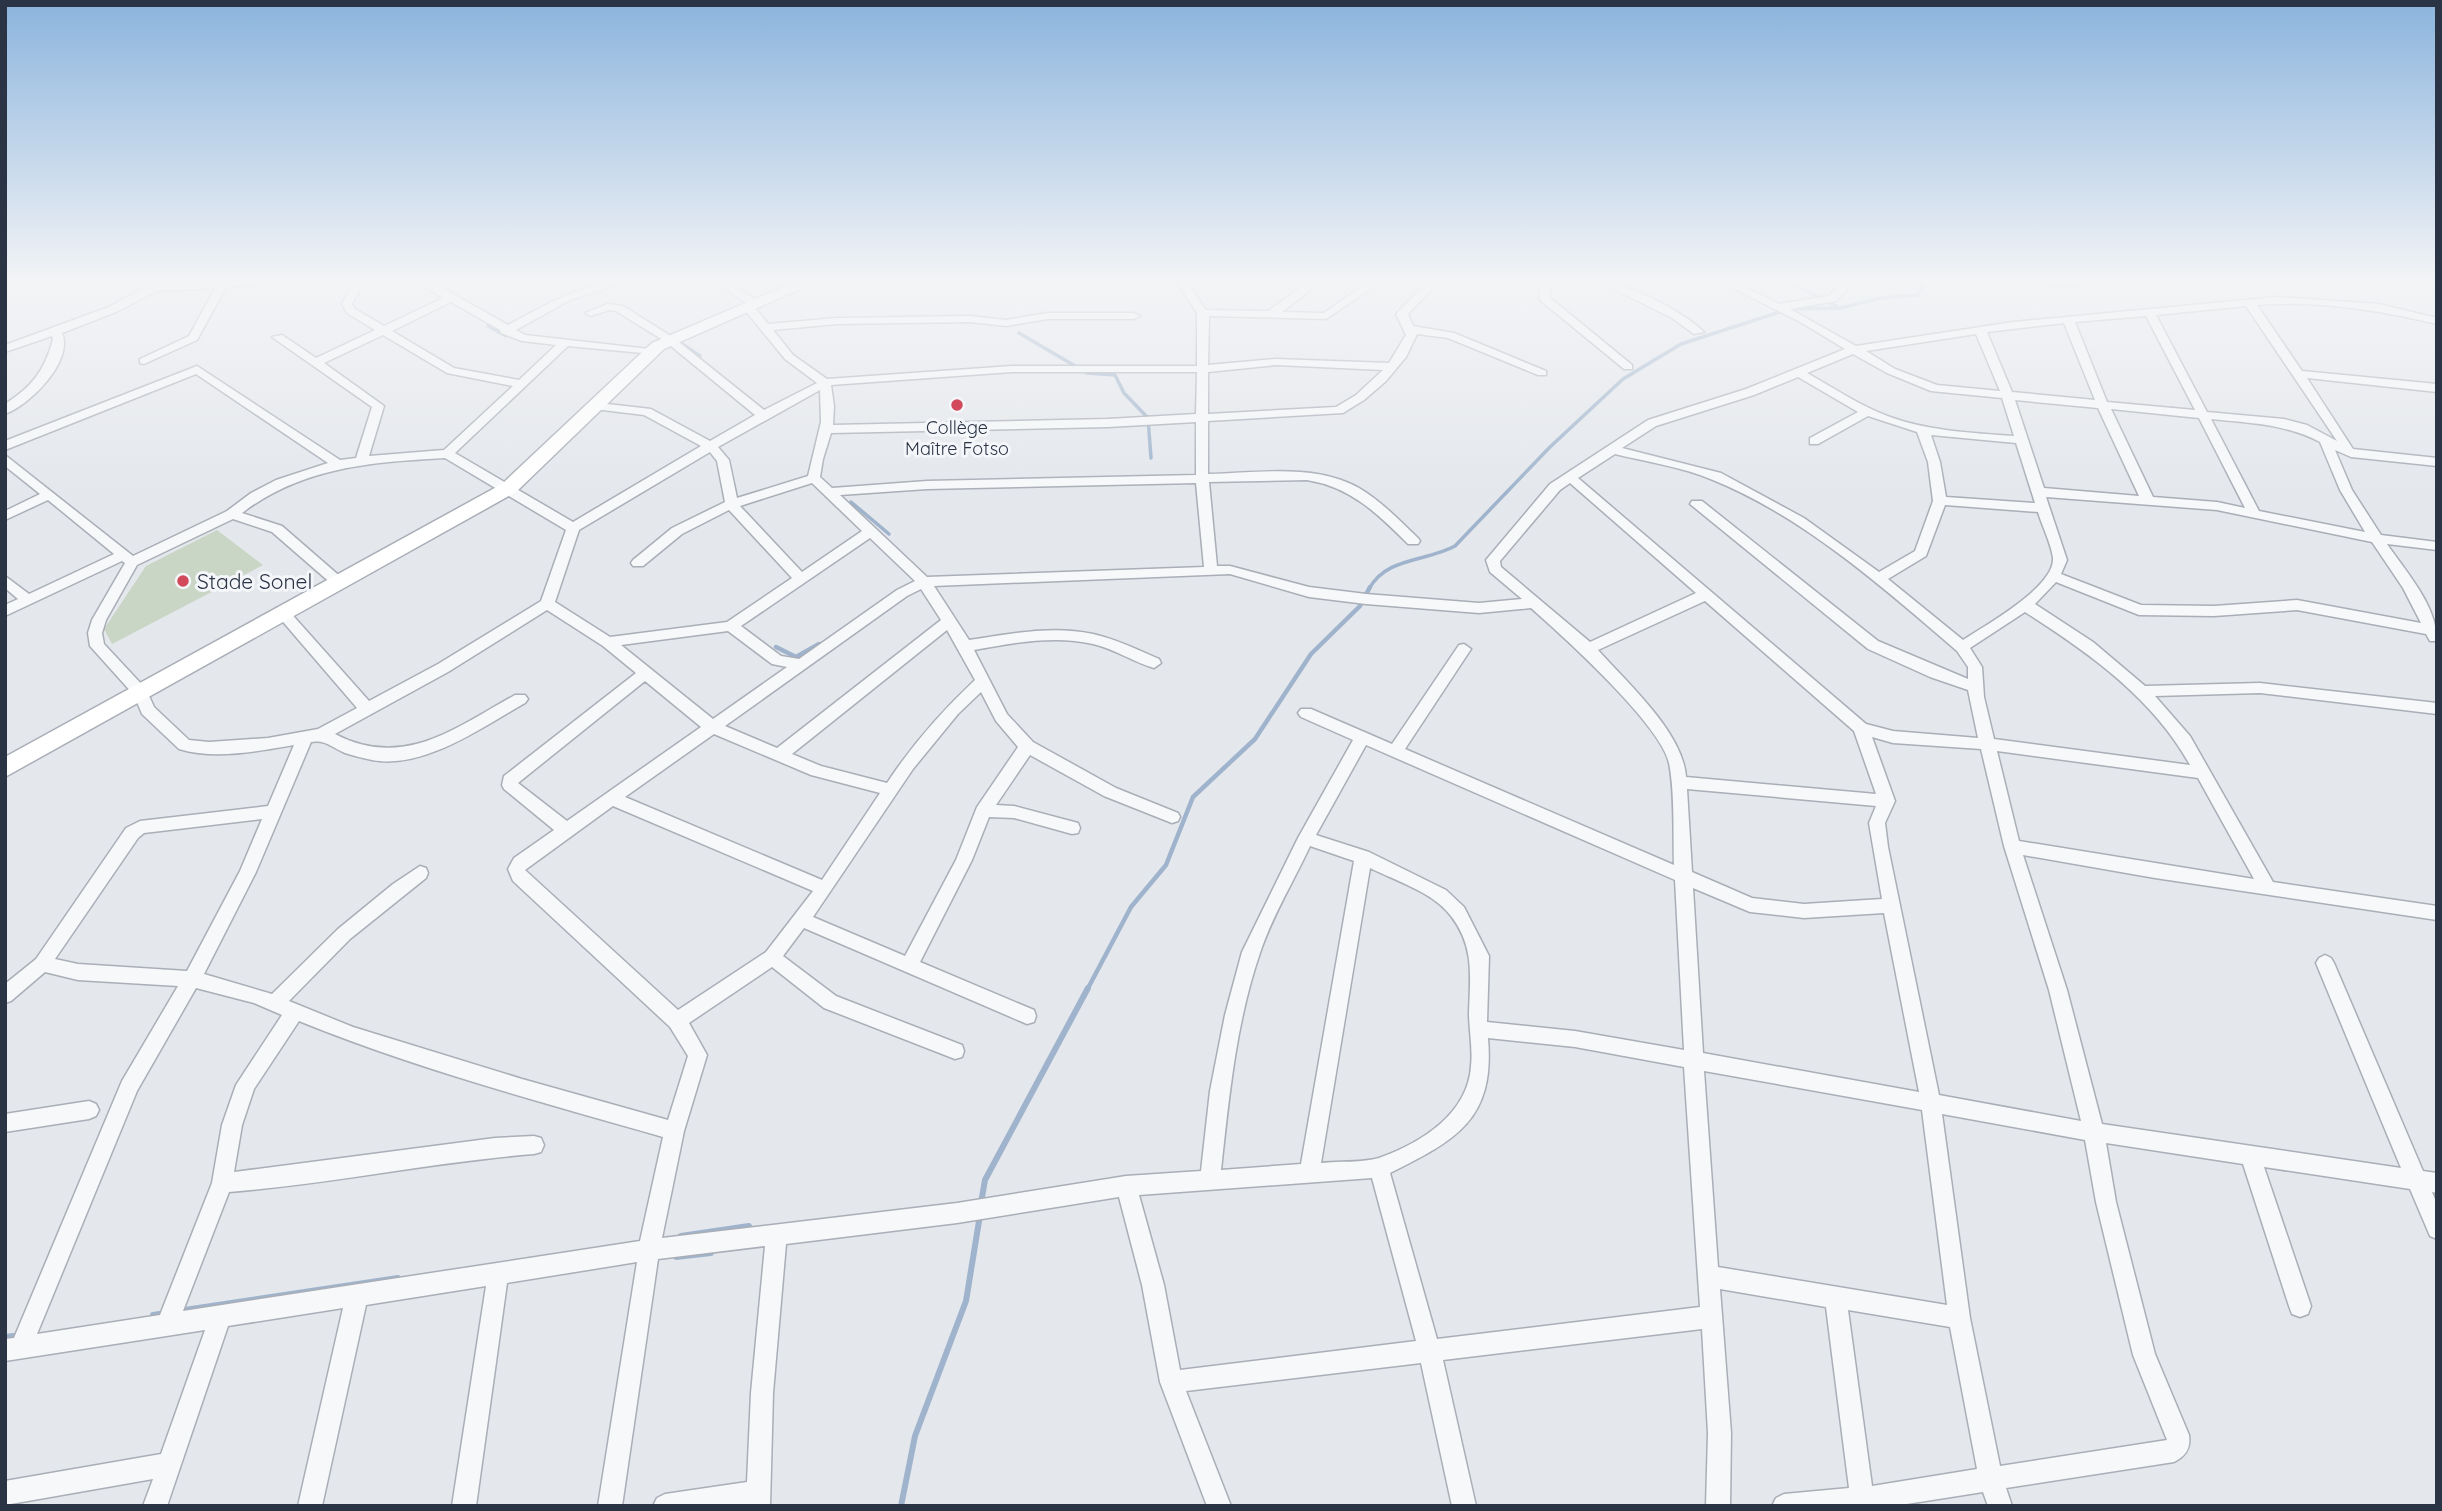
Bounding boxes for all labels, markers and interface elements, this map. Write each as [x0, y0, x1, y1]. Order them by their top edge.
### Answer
marker: Collège Maître Fotso [949, 397, 965, 413]
place label: Collège Maître Fotso [905, 416, 1009, 460]
place label: Stade Sonel [197, 568, 312, 594]
marker: Stade Sonel [175, 573, 191, 589]

